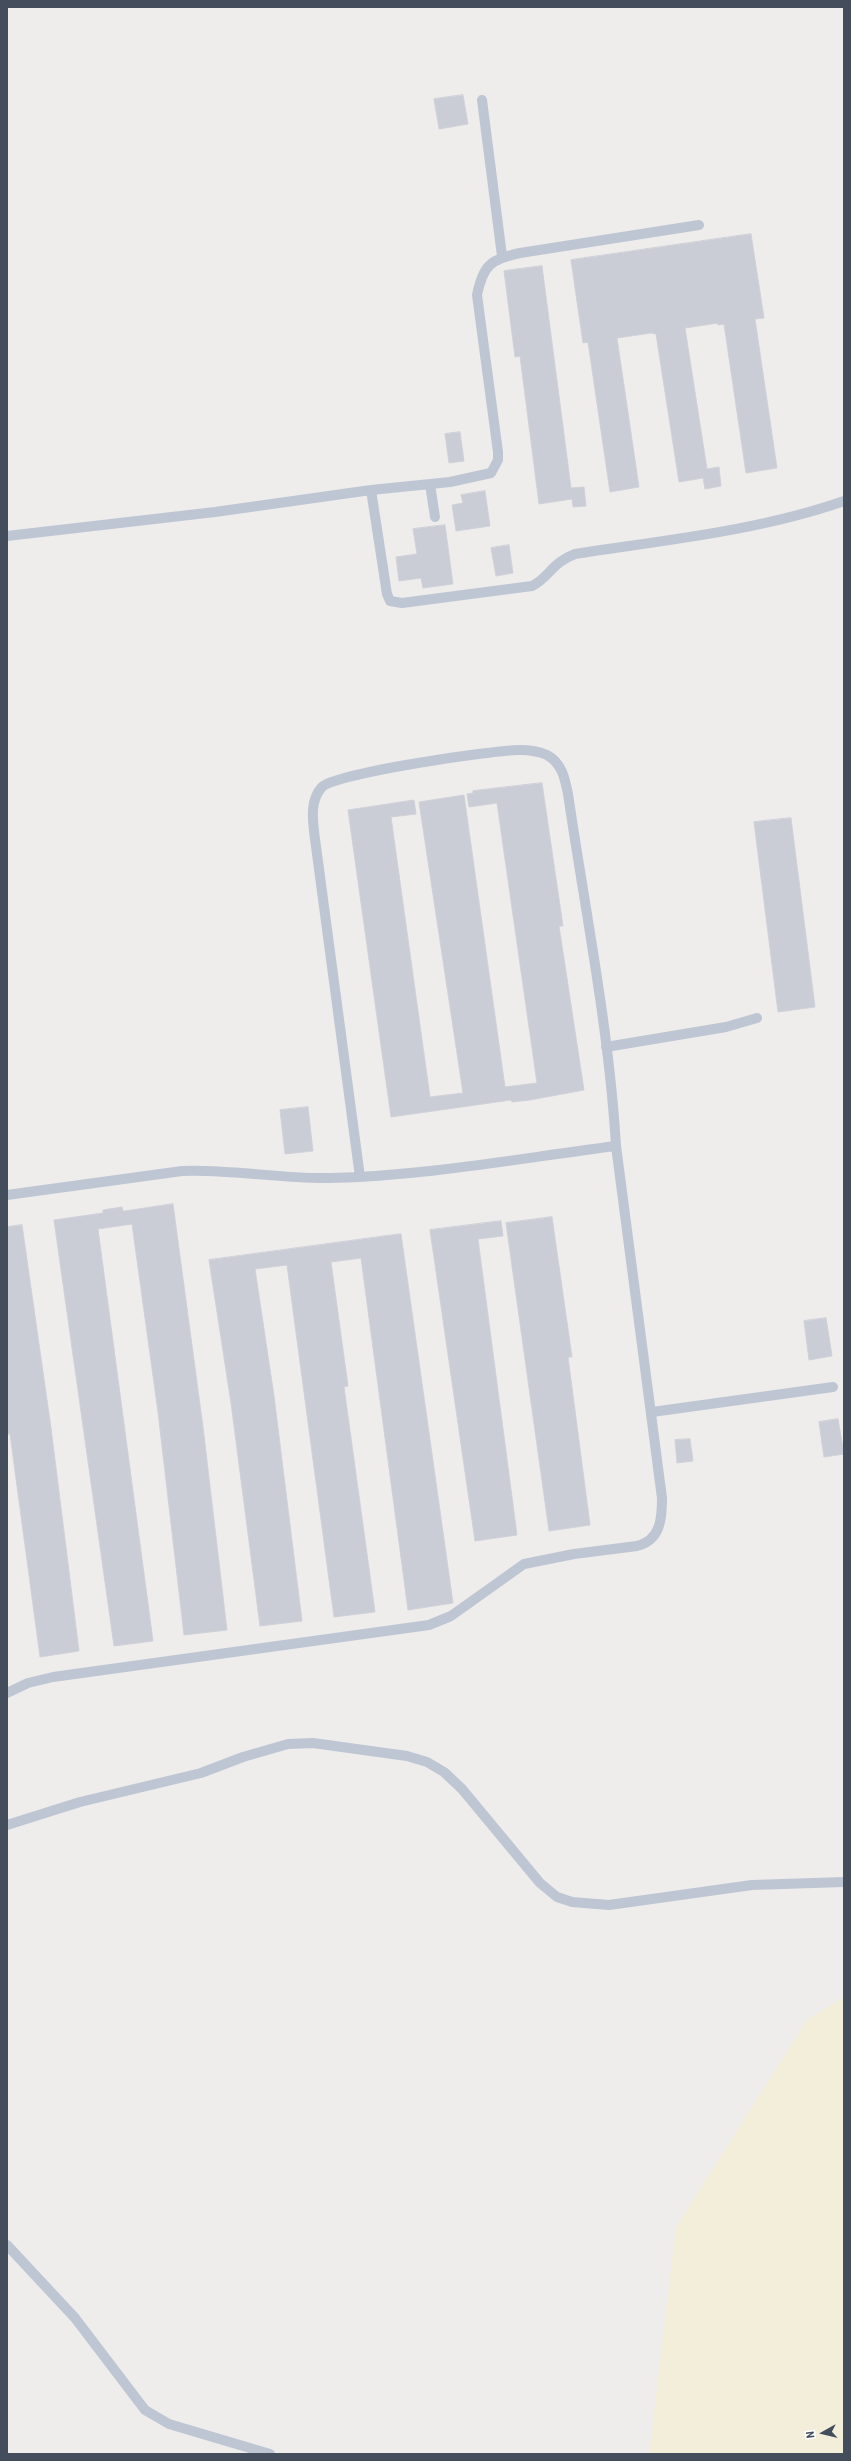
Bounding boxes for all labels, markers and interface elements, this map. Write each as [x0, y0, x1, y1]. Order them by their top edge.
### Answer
north arrow [803, 2413, 843, 2453]
text: N [804, 2430, 818, 2439]

